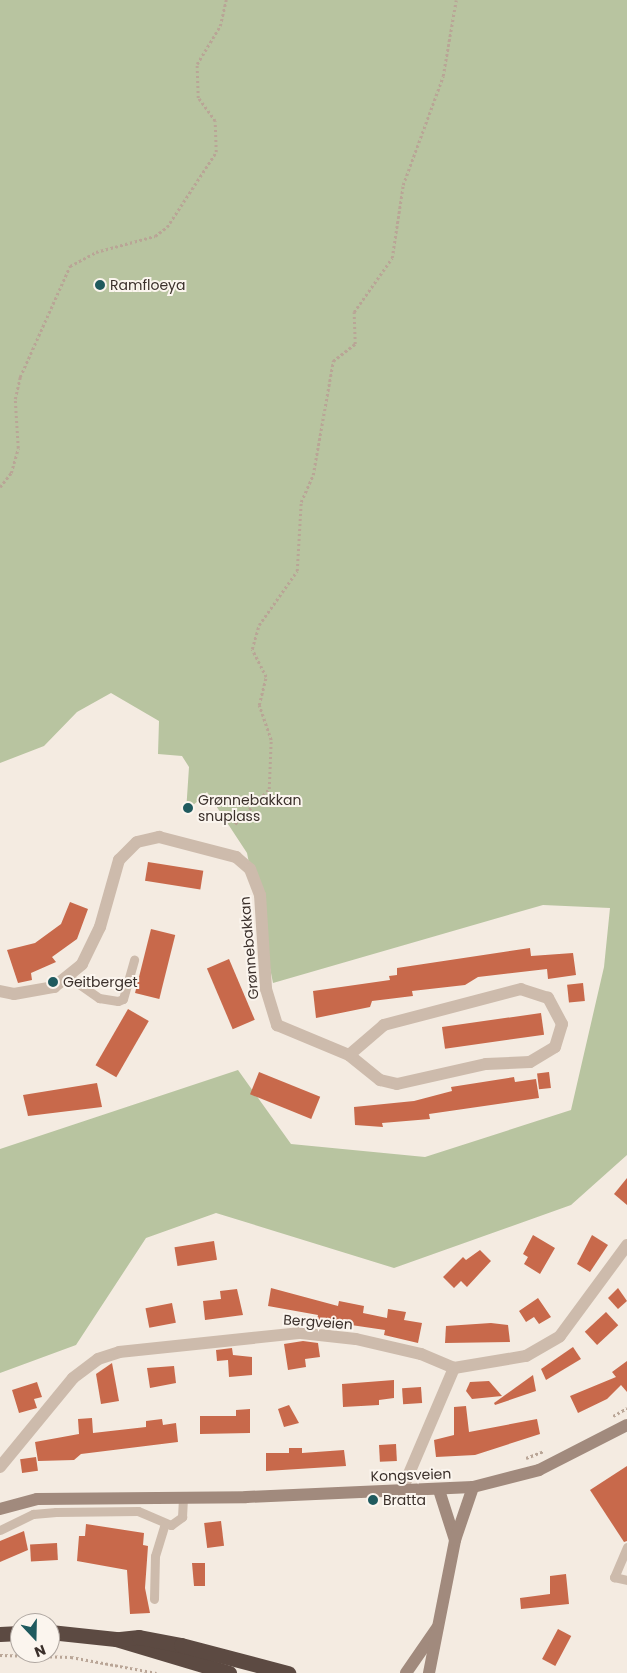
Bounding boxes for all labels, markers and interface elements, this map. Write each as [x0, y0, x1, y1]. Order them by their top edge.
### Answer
place label: Ramfloeya [110, 277, 185, 293]
marker: Ramfloeya [94, 279, 106, 291]
place label: Grønnebakkan snuplass [198, 792, 301, 824]
marker: Grønnebakkan snuplass [182, 802, 194, 814]
street label: Grønnebakkan [236, 896, 262, 1000]
place label: Geitberget [63, 974, 138, 990]
marker: Geitberget [47, 976, 59, 988]
street label: Bergveien [283, 1311, 353, 1333]
street label: Kongsveien [370, 1465, 452, 1485]
place label: Bratta [383, 1492, 426, 1508]
marker: Bratta [367, 1494, 379, 1506]
north arrow [10, 1613, 60, 1663]
text: N [32, 1640, 49, 1662]

